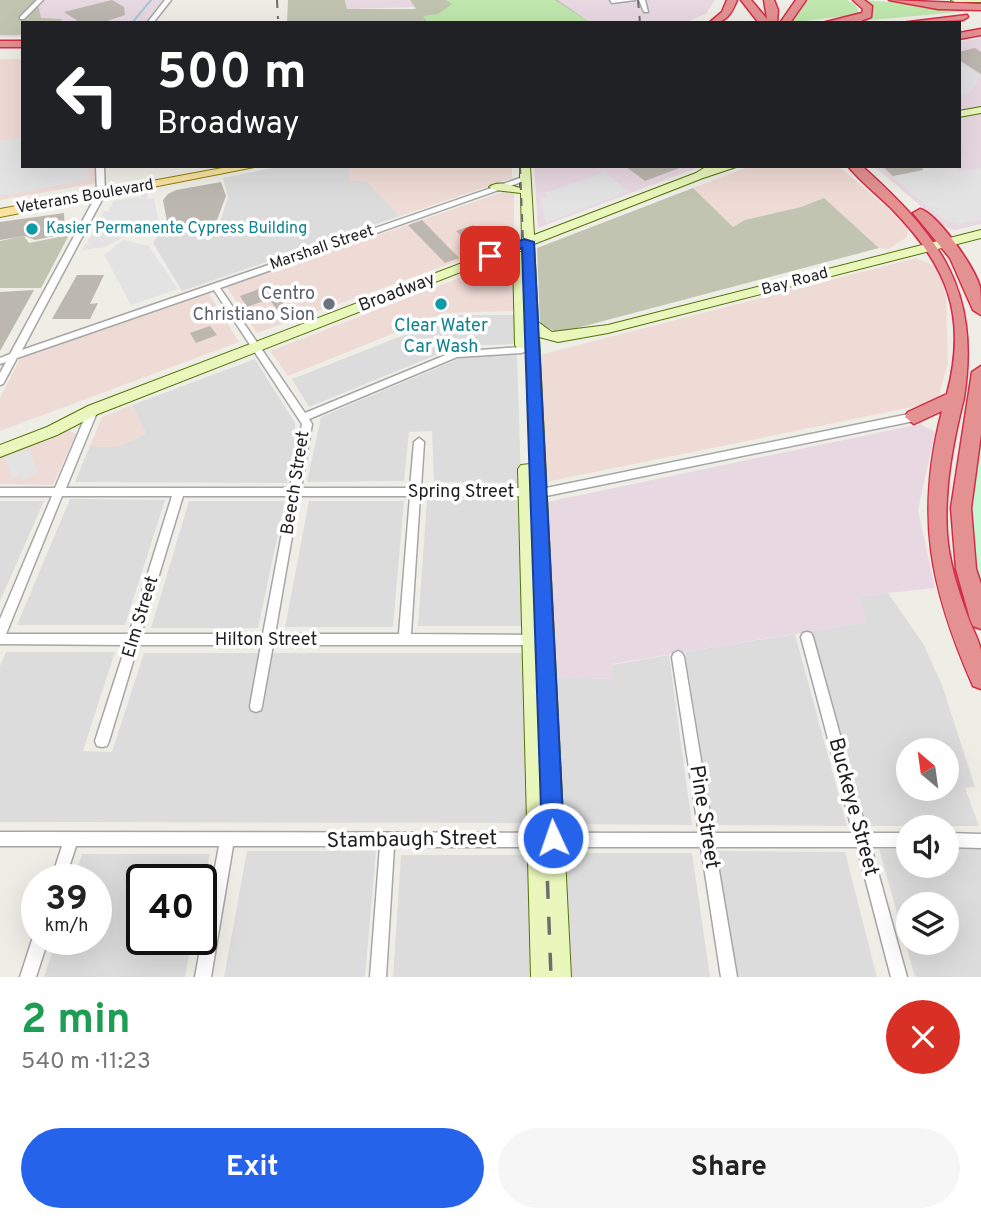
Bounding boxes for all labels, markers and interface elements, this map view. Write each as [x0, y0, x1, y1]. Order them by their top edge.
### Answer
text: 500 m [157, 44, 307, 106]
icon: left [42, 49, 133, 140]
text: Broadway [157, 105, 300, 145]
street label: Veterans Boulevard [15, 175, 155, 219]
place label: Kasier Permanente Cypress Building [46, 219, 307, 239]
marker: Kasier Permanente Cypress Building [24, 221, 40, 237]
street label: Marshall Street [268, 221, 376, 275]
pin [460, 226, 520, 286]
icon: arrive [471, 237, 509, 275]
street label: Bay Road [759, 264, 831, 300]
street label: Broadway [355, 268, 439, 318]
place label: Centro Christiano Sion [192, 283, 315, 327]
marker: Centro Christiano Sion [321, 296, 337, 312]
marker: Clear Water Car Wash [433, 296, 449, 312]
place label: Clear Water Car Wash [394, 315, 488, 359]
street label: Beech Street [276, 429, 316, 537]
street label: Spring Street [408, 481, 514, 504]
street label: Elm Street [118, 573, 164, 661]
street label: Hilton Street [215, 629, 317, 652]
street label: Buckeye Street [822, 735, 884, 879]
north arrow [896, 738, 959, 802]
map controls [896, 738, 959, 955]
street label: Pine Street [682, 763, 726, 871]
position arrow [516, 801, 590, 875]
button: sound [896, 815, 959, 878]
street label: Stambaugh Street [327, 825, 497, 855]
speed limit sign: 40 [126, 864, 217, 955]
text: 39 [45, 878, 88, 922]
button: layers [896, 892, 959, 955]
text: km/h [45, 915, 88, 938]
text: 2 min [21, 995, 131, 1048]
button: close [886, 1000, 960, 1074]
text: 540 m · 11:23 [21, 1048, 151, 1077]
button: Exit [21, 1128, 484, 1208]
button: Share [498, 1128, 960, 1208]

